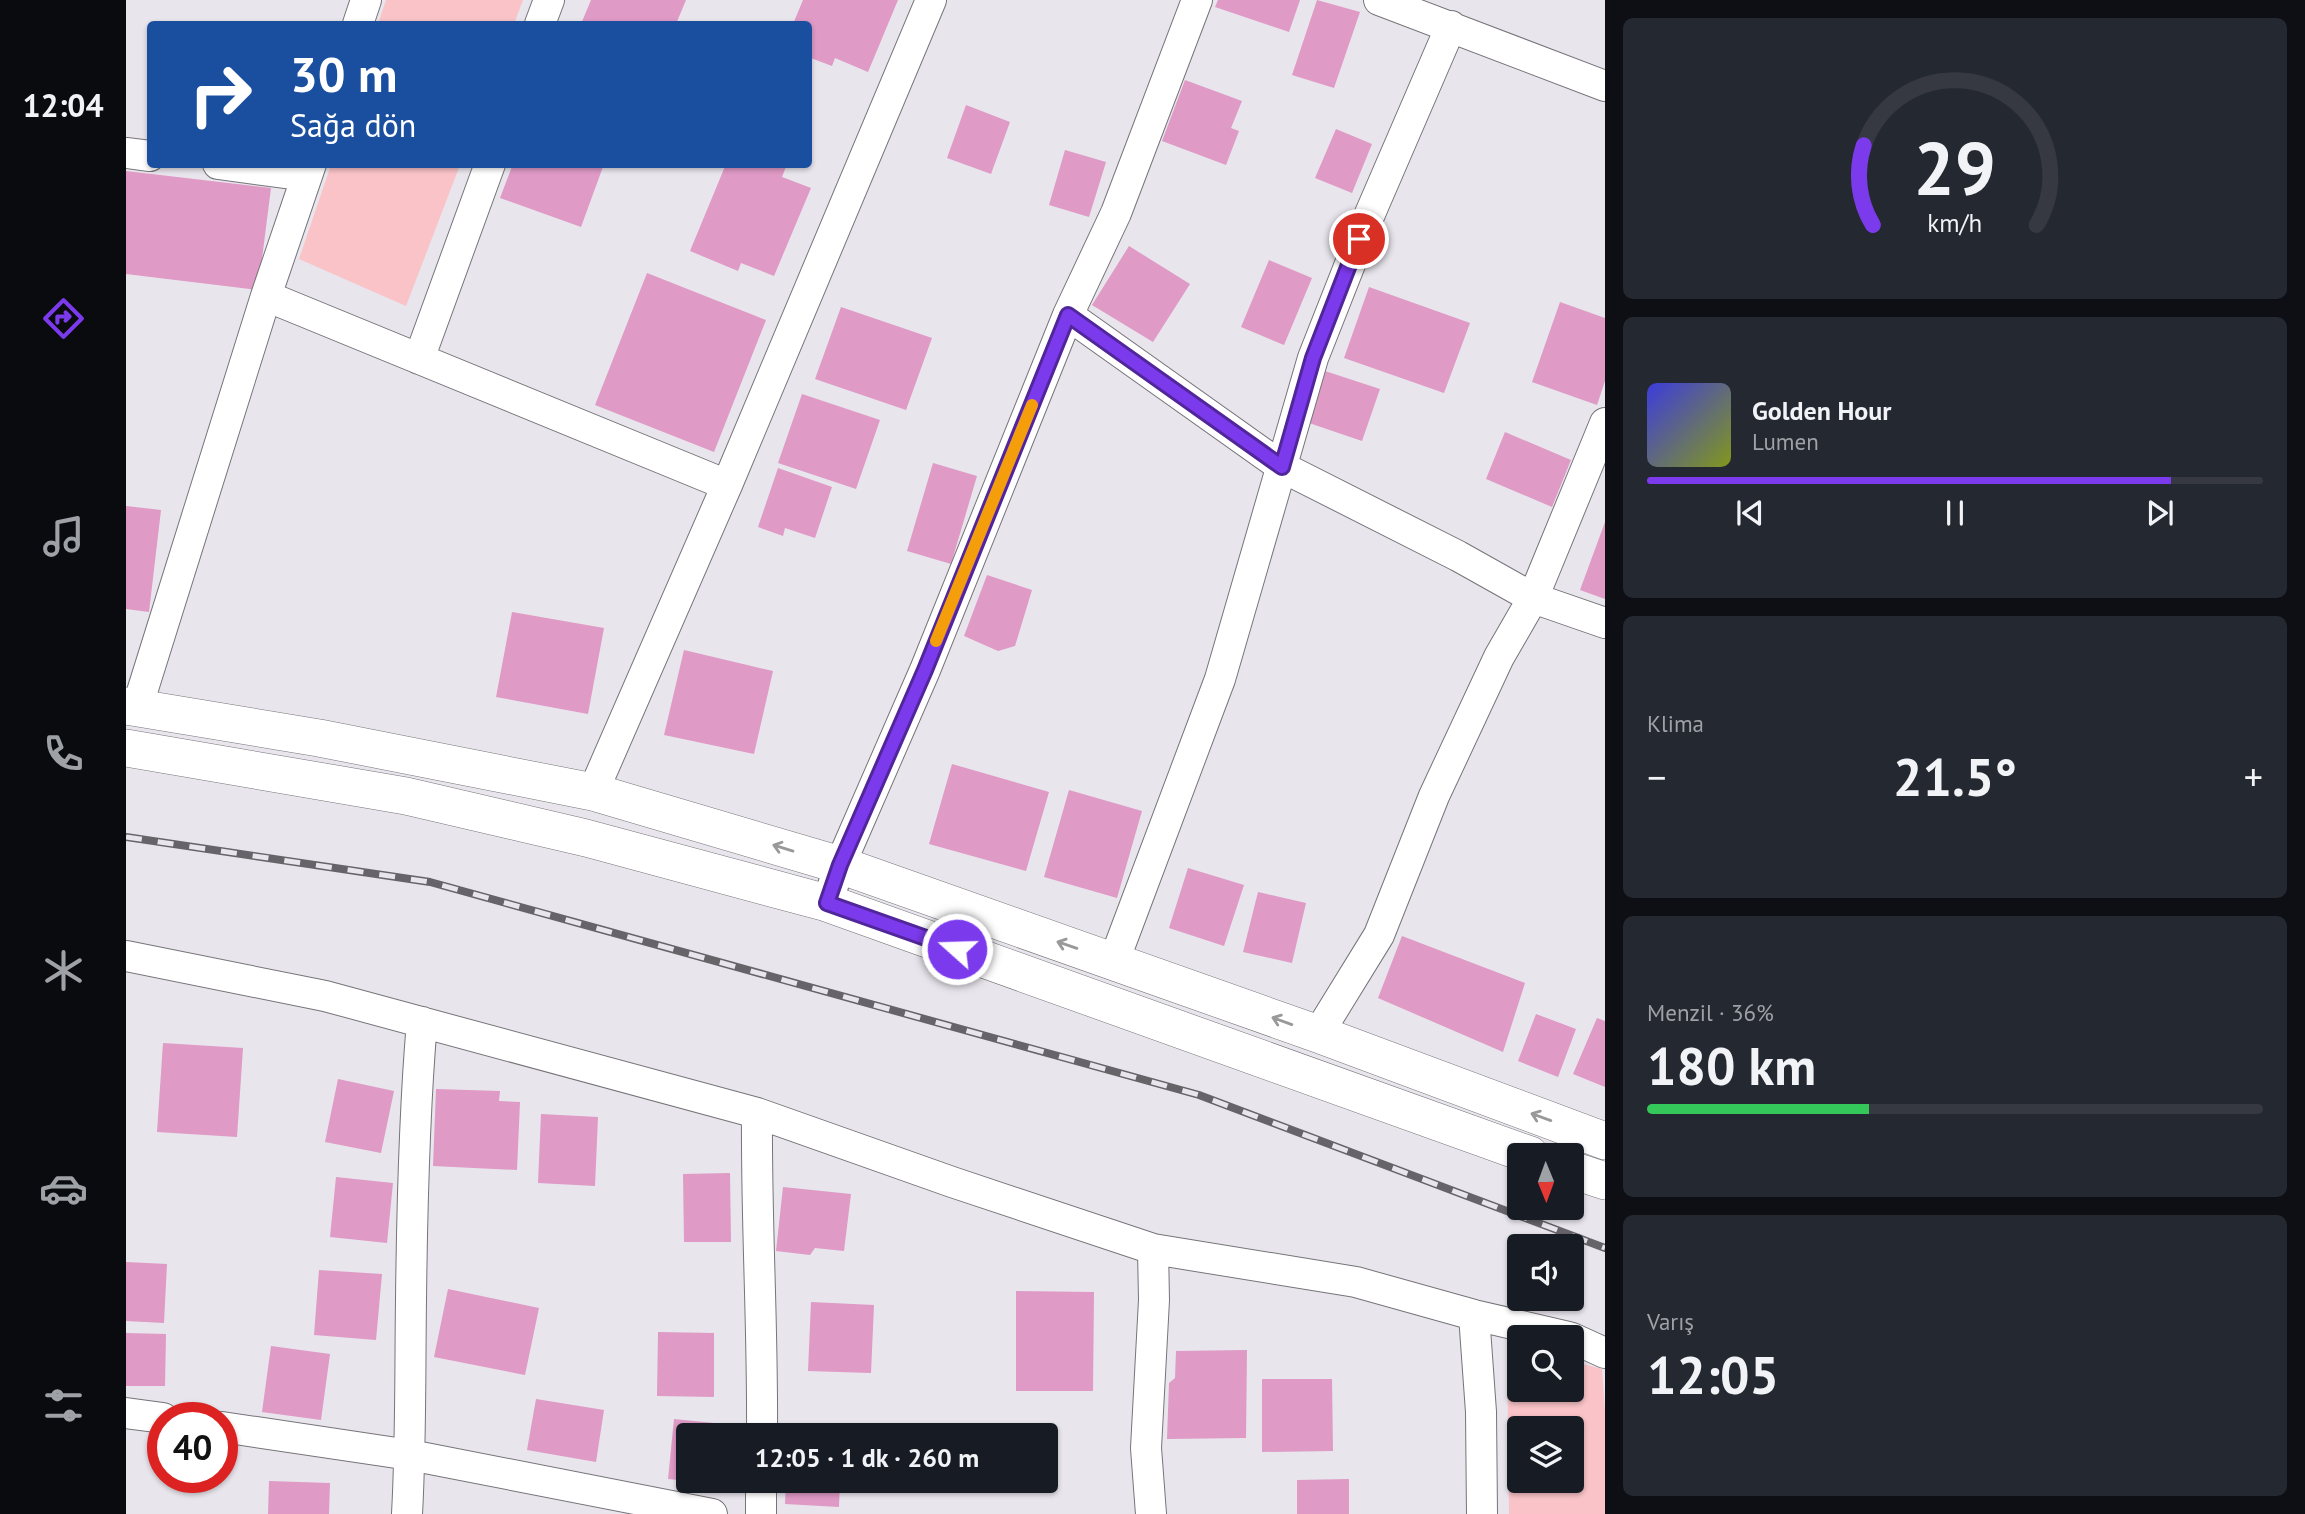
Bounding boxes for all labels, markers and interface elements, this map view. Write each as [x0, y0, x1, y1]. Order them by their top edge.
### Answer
text: 30 m [290, 42, 397, 106]
icon: right [175, 49, 266, 140]
text: 12:04 [22, 84, 104, 126]
text: Sağa dön [290, 104, 416, 146]
text: 29 [1914, 121, 1996, 215]
text: km/h [1928, 206, 1982, 238]
pin [1329, 209, 1389, 269]
icon: arrive [1340, 220, 1378, 258]
icon: directions [39, 294, 88, 343]
text: Golden Hour [1752, 394, 1891, 427]
text: Lumen [1752, 427, 1819, 456]
icon: previous [1731, 494, 1769, 532]
icon: pause [1936, 494, 1974, 532]
icon: next [2141, 494, 2179, 532]
icon: music [39, 512, 88, 561]
text: Klima [1647, 709, 1704, 738]
icon: phone [39, 729, 88, 778]
text: 21.5° [1893, 743, 2017, 810]
text: − [1647, 752, 1666, 801]
text: + [2244, 752, 2263, 801]
one-way arrow [772, 840, 794, 853]
position arrow [920, 912, 994, 986]
one-way arrow [1057, 938, 1079, 950]
icon: climate [39, 946, 88, 995]
text: Menzil · 36% [1647, 998, 1774, 1027]
one-way arrow [1271, 1014, 1293, 1026]
text: 180 km [1647, 1032, 1816, 1099]
one-way arrow [1531, 1110, 1553, 1122]
north arrow [1507, 1143, 1584, 1220]
map controls [1507, 1143, 1584, 1493]
icon: car [39, 1164, 88, 1213]
button: sound [1507, 1234, 1584, 1311]
text: Varış [1647, 1307, 1694, 1336]
button: search [1507, 1325, 1584, 1402]
text: 12:05 [1647, 1341, 1779, 1408]
icon: filters [39, 1381, 88, 1430]
speed limit sign: 40 [147, 1402, 238, 1493]
button: layers [1507, 1416, 1584, 1493]
text: 12:05 · 1 dk · 260 m [755, 1441, 979, 1474]

